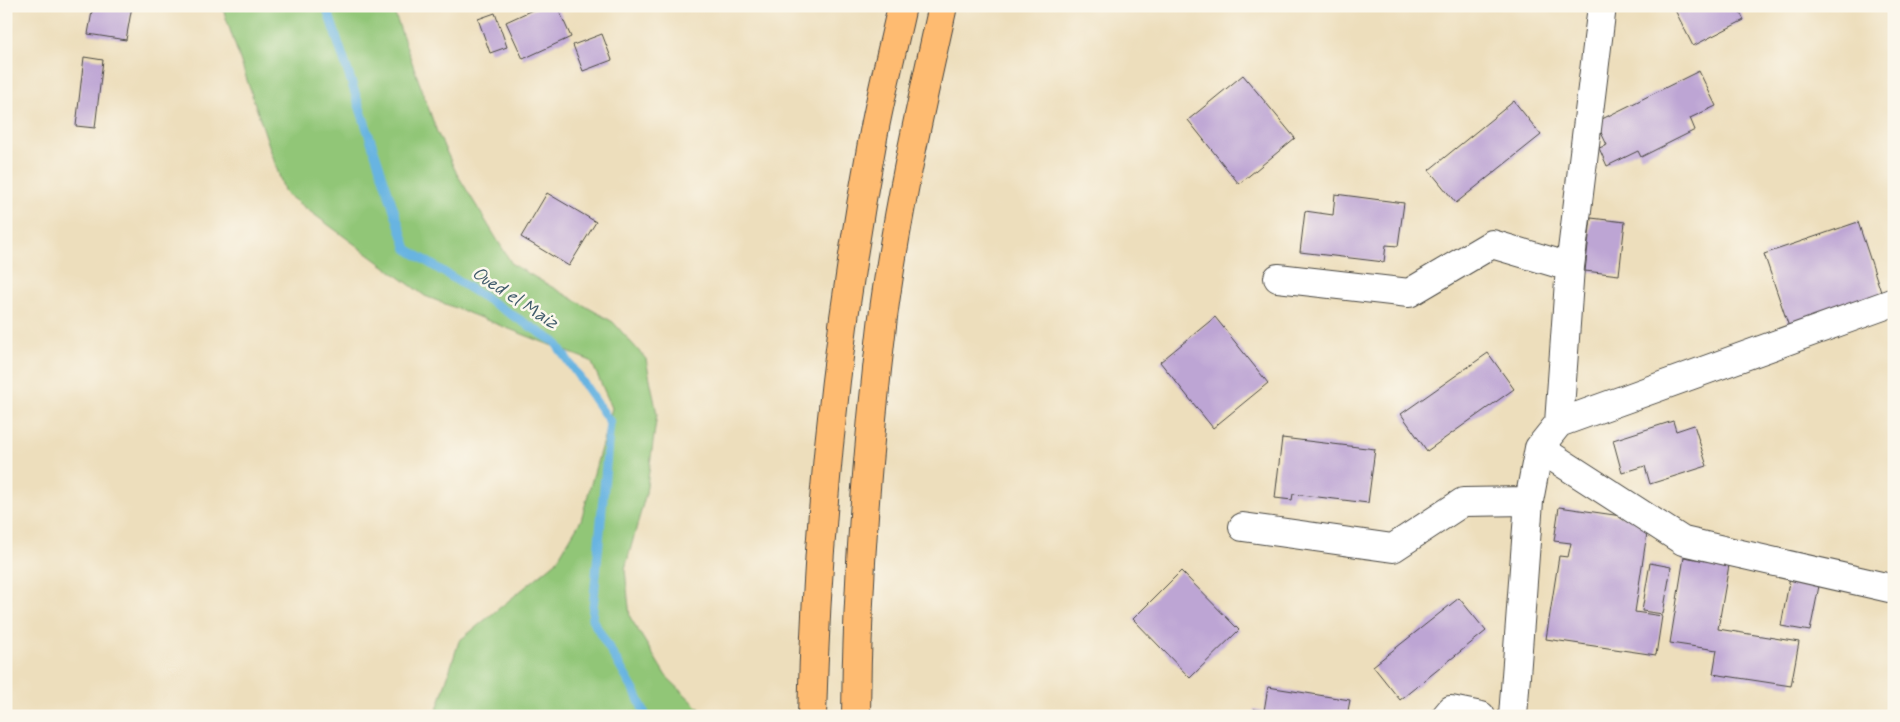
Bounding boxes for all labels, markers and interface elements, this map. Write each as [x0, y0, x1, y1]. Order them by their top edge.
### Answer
water label: Oued el Maiz [467, 261, 564, 336]

